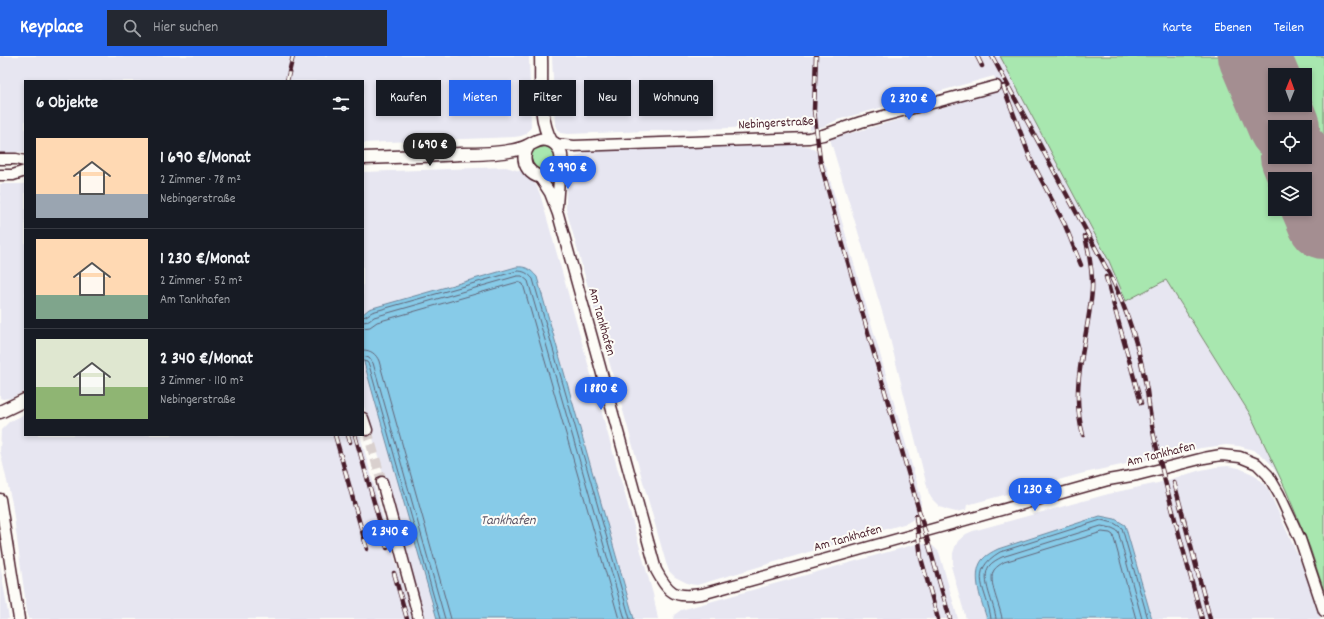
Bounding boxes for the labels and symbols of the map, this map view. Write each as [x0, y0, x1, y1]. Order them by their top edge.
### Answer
north arrow [1268, 68, 1312, 112]
pin: 2 320 € [872, 87, 946, 121]
street label: Nebingerstraße [738, 113, 814, 135]
pin: 1 690 € [393, 133, 467, 167]
pin: 2 990 € [531, 156, 605, 190]
street label: Am Tankhafen [582, 286, 620, 358]
pin: 1 880 € [564, 377, 638, 411]
street label: Am Tankhafen [1125, 437, 1197, 473]
pin: 1 230 € [998, 478, 1072, 512]
water label: Tankhafen [481, 511, 536, 531]
pin: 2 340 € [353, 520, 427, 554]
street label: Am Tankhafen [812, 520, 884, 558]

